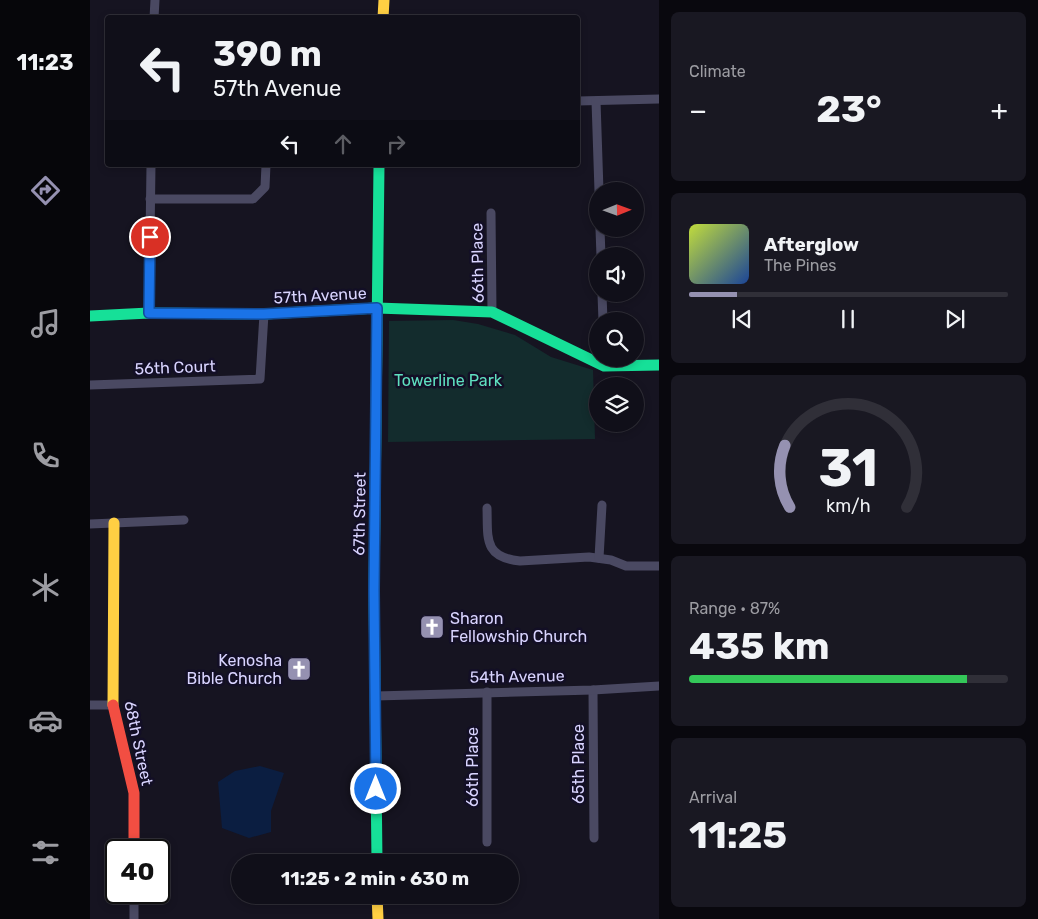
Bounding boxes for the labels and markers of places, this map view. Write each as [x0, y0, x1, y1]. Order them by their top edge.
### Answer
pin [129, 216, 171, 258]
place label: Sharon Fellowship Church [450, 609, 587, 646]
church icon: Sharon Fellowship Church [419, 614, 445, 640]
place label: Kenosha Bible Church [187, 651, 282, 688]
church icon: Kenosha Bible Church [286, 656, 312, 682]

